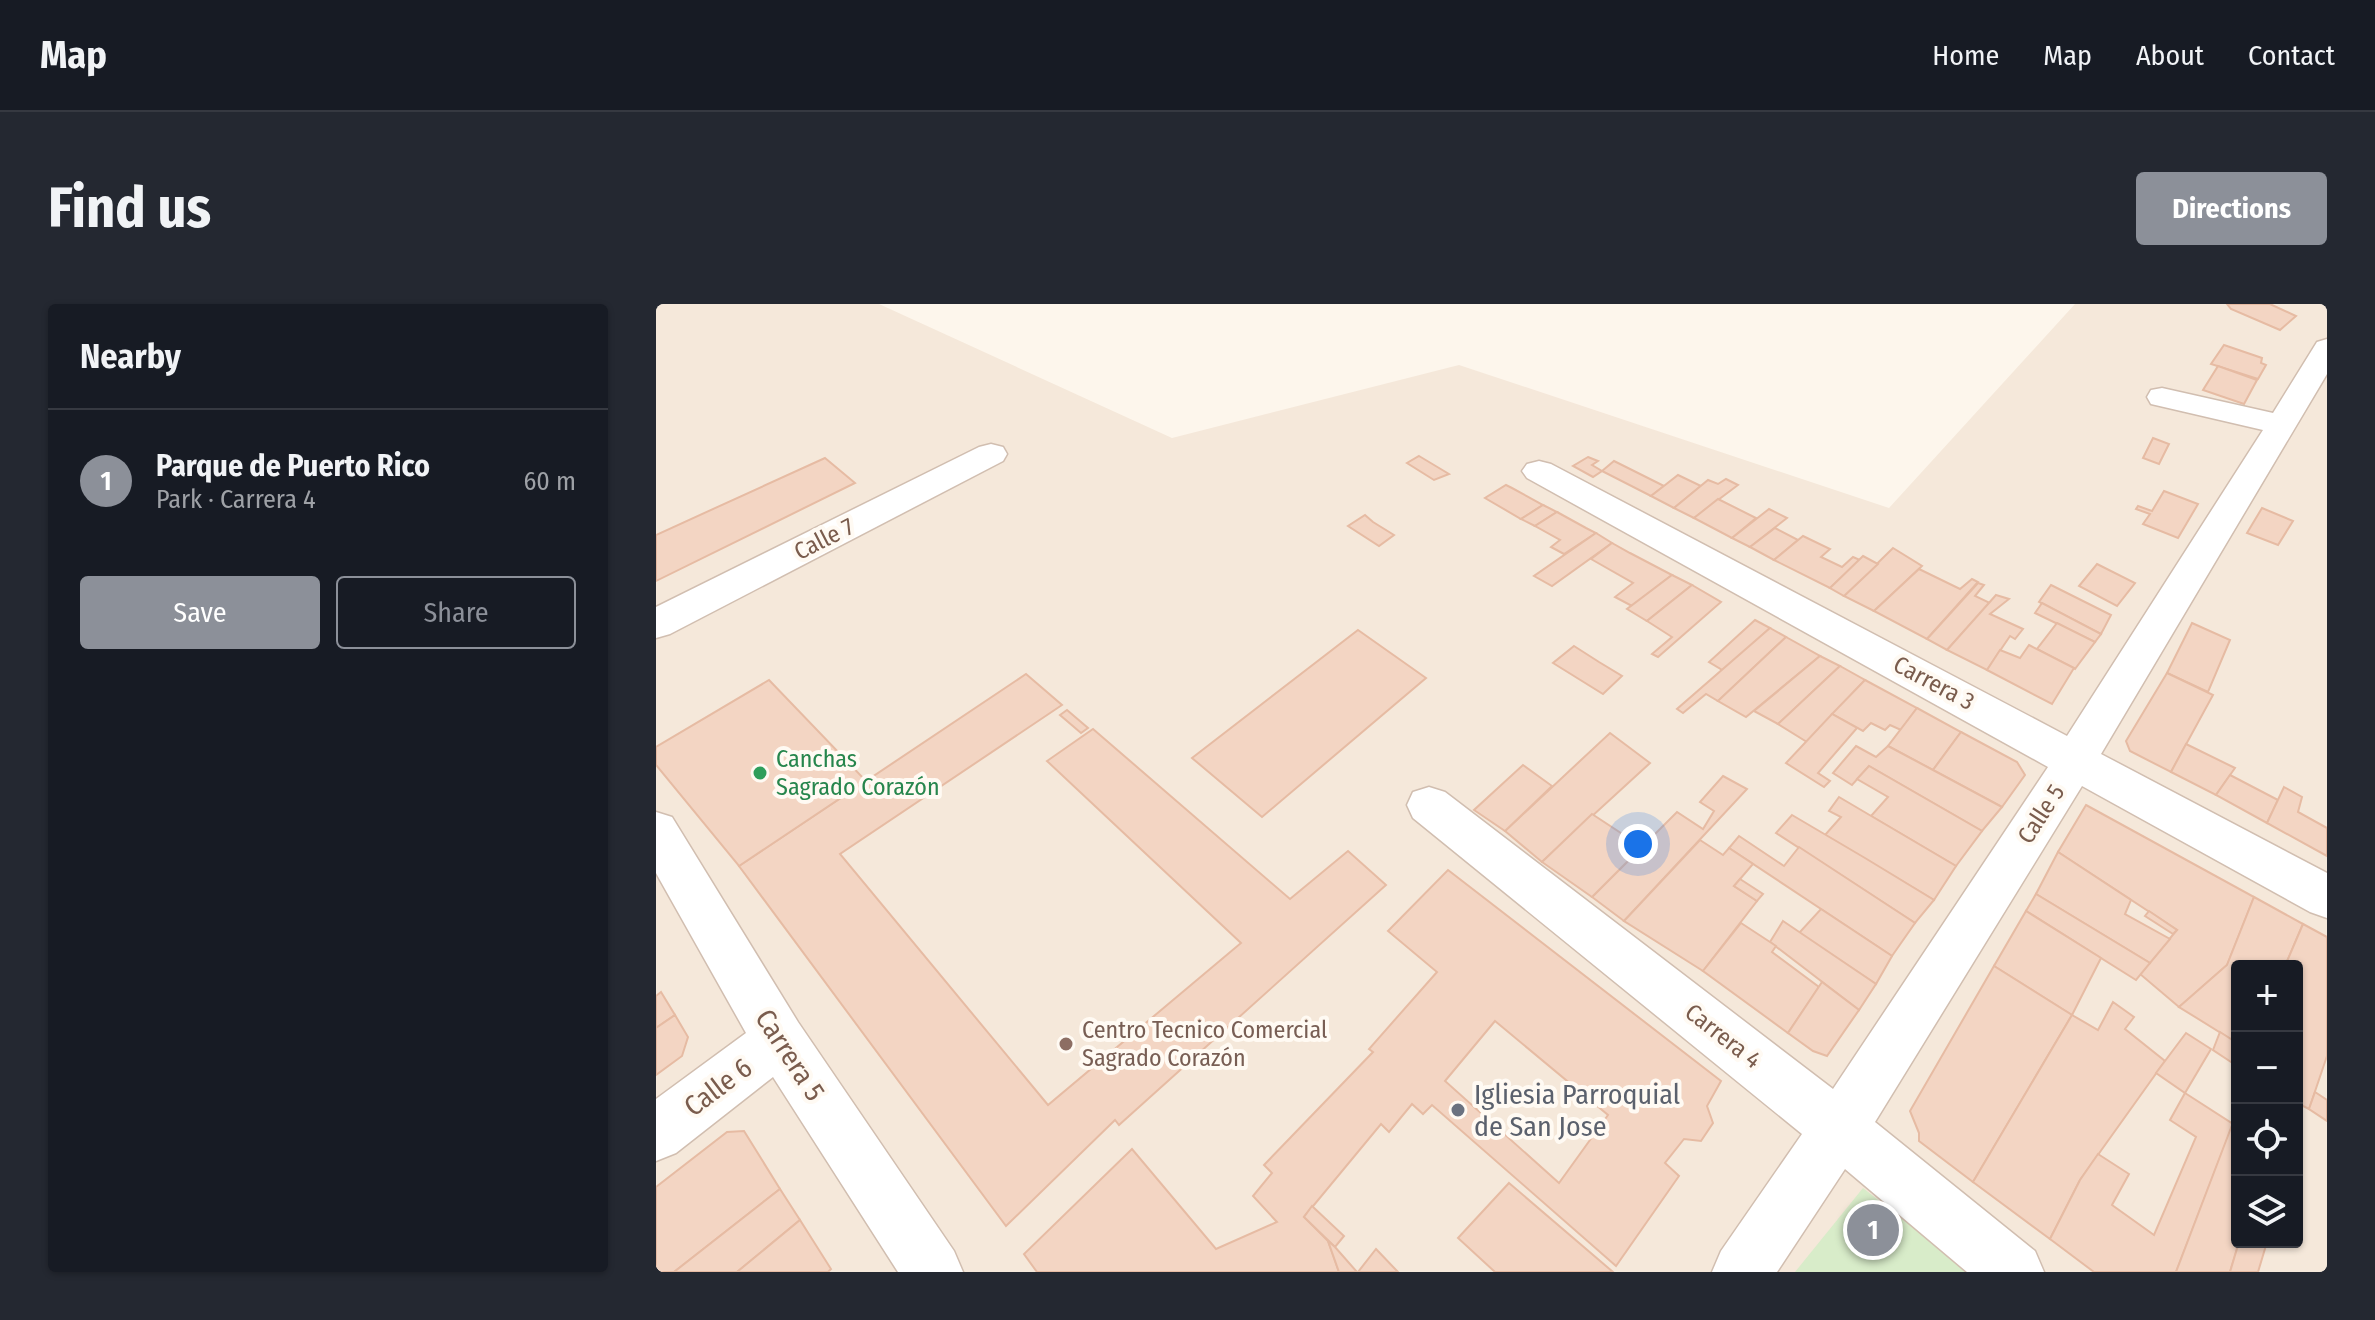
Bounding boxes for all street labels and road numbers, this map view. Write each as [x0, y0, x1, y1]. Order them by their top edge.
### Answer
street label: Calle 7 [789, 512, 859, 566]
street label: Carrera 3 [1889, 650, 1979, 716]
street label: Calle 5 [2012, 779, 2070, 849]
street label: Carrera 4 [1680, 998, 1766, 1074]
street label: Carrera 5 [748, 1003, 832, 1107]
street label: Calle 6 [678, 1051, 758, 1123]

